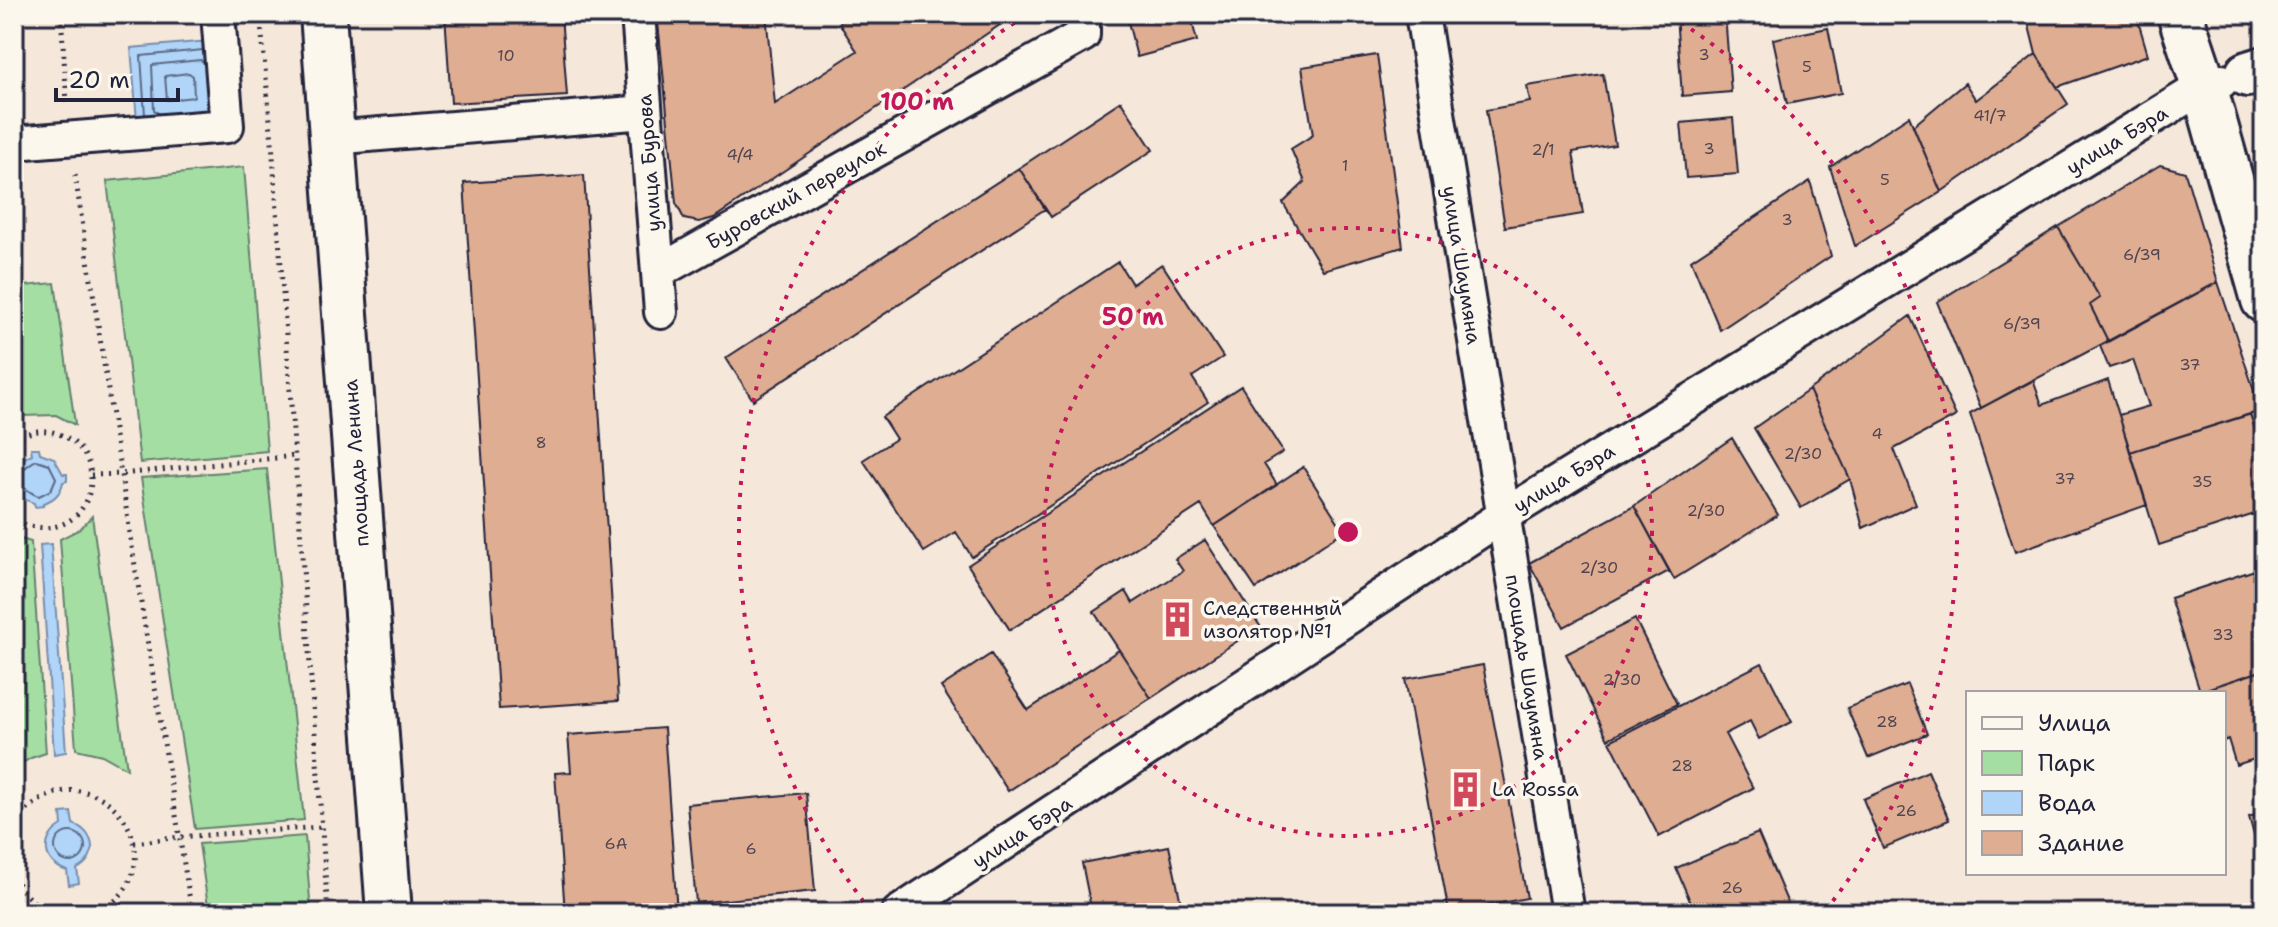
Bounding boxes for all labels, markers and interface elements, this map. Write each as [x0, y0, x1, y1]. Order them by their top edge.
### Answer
house number: 3 [1698, 44, 1710, 65]
house number: 10 [497, 45, 515, 66]
scale bar [56, 52, 178, 102]
house number: 5 [1802, 56, 1812, 77]
text: 20 m [68, 64, 130, 96]
text: 100 m [880, 86, 954, 118]
street label: улица Бурова [631, 93, 667, 233]
street label: улица Бэра [2061, 99, 2173, 181]
house number: 41/7 [1973, 105, 2007, 126]
street label: Буровский переулок [702, 135, 891, 255]
house number: 3 [1703, 138, 1715, 159]
house number: 2/1 [1531, 139, 1555, 160]
house number: 4/4 [726, 144, 754, 165]
house number: 1 [1342, 155, 1348, 176]
house number: 5 [1880, 169, 1890, 190]
street label: улица Шаумяна [1437, 184, 1487, 347]
house number: 3 [1781, 209, 1793, 230]
house number: 6/39 [2123, 244, 2161, 265]
text: 50 m [1102, 301, 1164, 333]
house number: 6/39 [2003, 313, 2041, 334]
house number: 37 [2179, 354, 2201, 375]
street label: площадь Ленина [337, 378, 375, 548]
house number: 4 [1871, 423, 1883, 444]
house number: 8 [535, 432, 547, 453]
street label: улица Бэра [1508, 437, 1620, 519]
house number: 2/30 [1784, 443, 1822, 464]
house number: 37 [2054, 468, 2076, 489]
house number: 35 [2192, 471, 2212, 492]
house number: 2/30 [1687, 500, 1725, 521]
centre of rings [1334, 518, 1362, 546]
house number: 2/30 [1580, 557, 1618, 578]
street label: площадь Шаумяна [1499, 572, 1555, 762]
place label: Следственный изолятор №1 [1203, 595, 1342, 644]
building icon: Следственный изолятор №1 [1158, 600, 1196, 638]
house number: 33 [2212, 624, 2234, 645]
house number: 2/30 [1603, 669, 1641, 690]
legend [1966, 691, 2226, 875]
text: Улица [2038, 707, 2111, 739]
house number: 28 [1876, 711, 1898, 732]
text: Парк [2038, 747, 2095, 779]
house number: 28 [1671, 755, 1693, 776]
building icon: La Rossa [1447, 770, 1485, 808]
place label: La Rossa [1492, 776, 1579, 802]
text: Вода [2038, 787, 2096, 819]
street label: улица Бэра [967, 790, 1077, 874]
house number: 26 [1895, 800, 1917, 821]
text: Здание [2038, 827, 2125, 859]
house number: 6А [605, 833, 627, 854]
house number: 6 [745, 838, 757, 859]
house number: 26 [1721, 877, 1743, 898]

